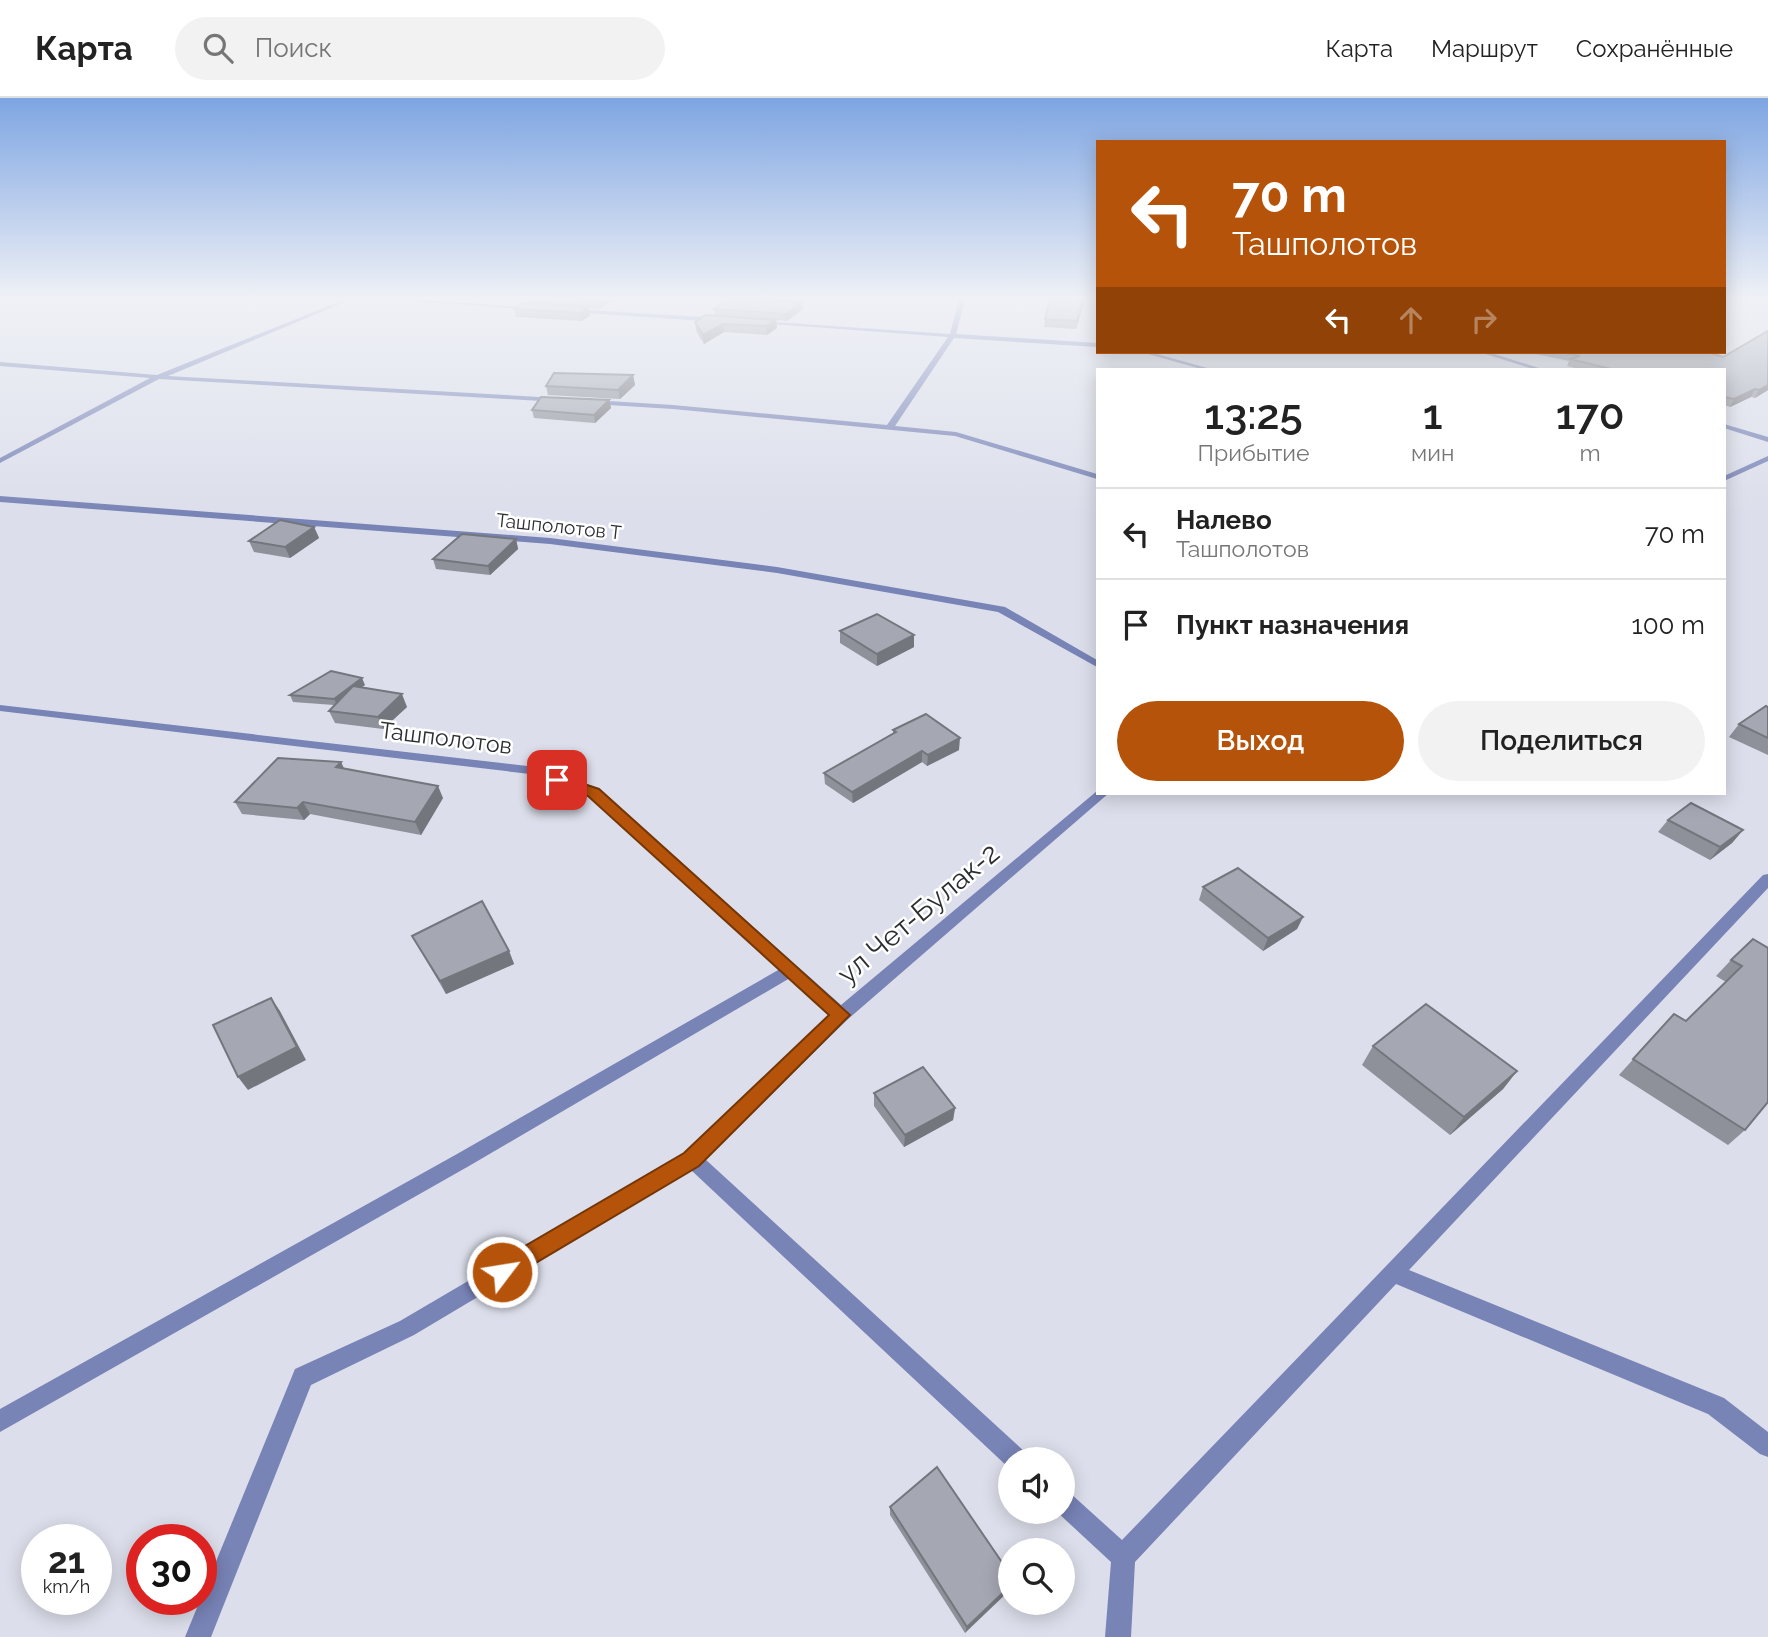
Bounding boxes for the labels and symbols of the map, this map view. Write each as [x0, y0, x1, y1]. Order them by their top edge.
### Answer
street label: Ташполотов Т [495, 508, 623, 544]
street label: Ташполотов [378, 716, 514, 759]
pin [527, 750, 587, 810]
street label: ул Чет-Булак-2 [831, 836, 1006, 991]
position arrow [465, 1235, 539, 1309]
speed limit sign: 30 [126, 1524, 217, 1615]

